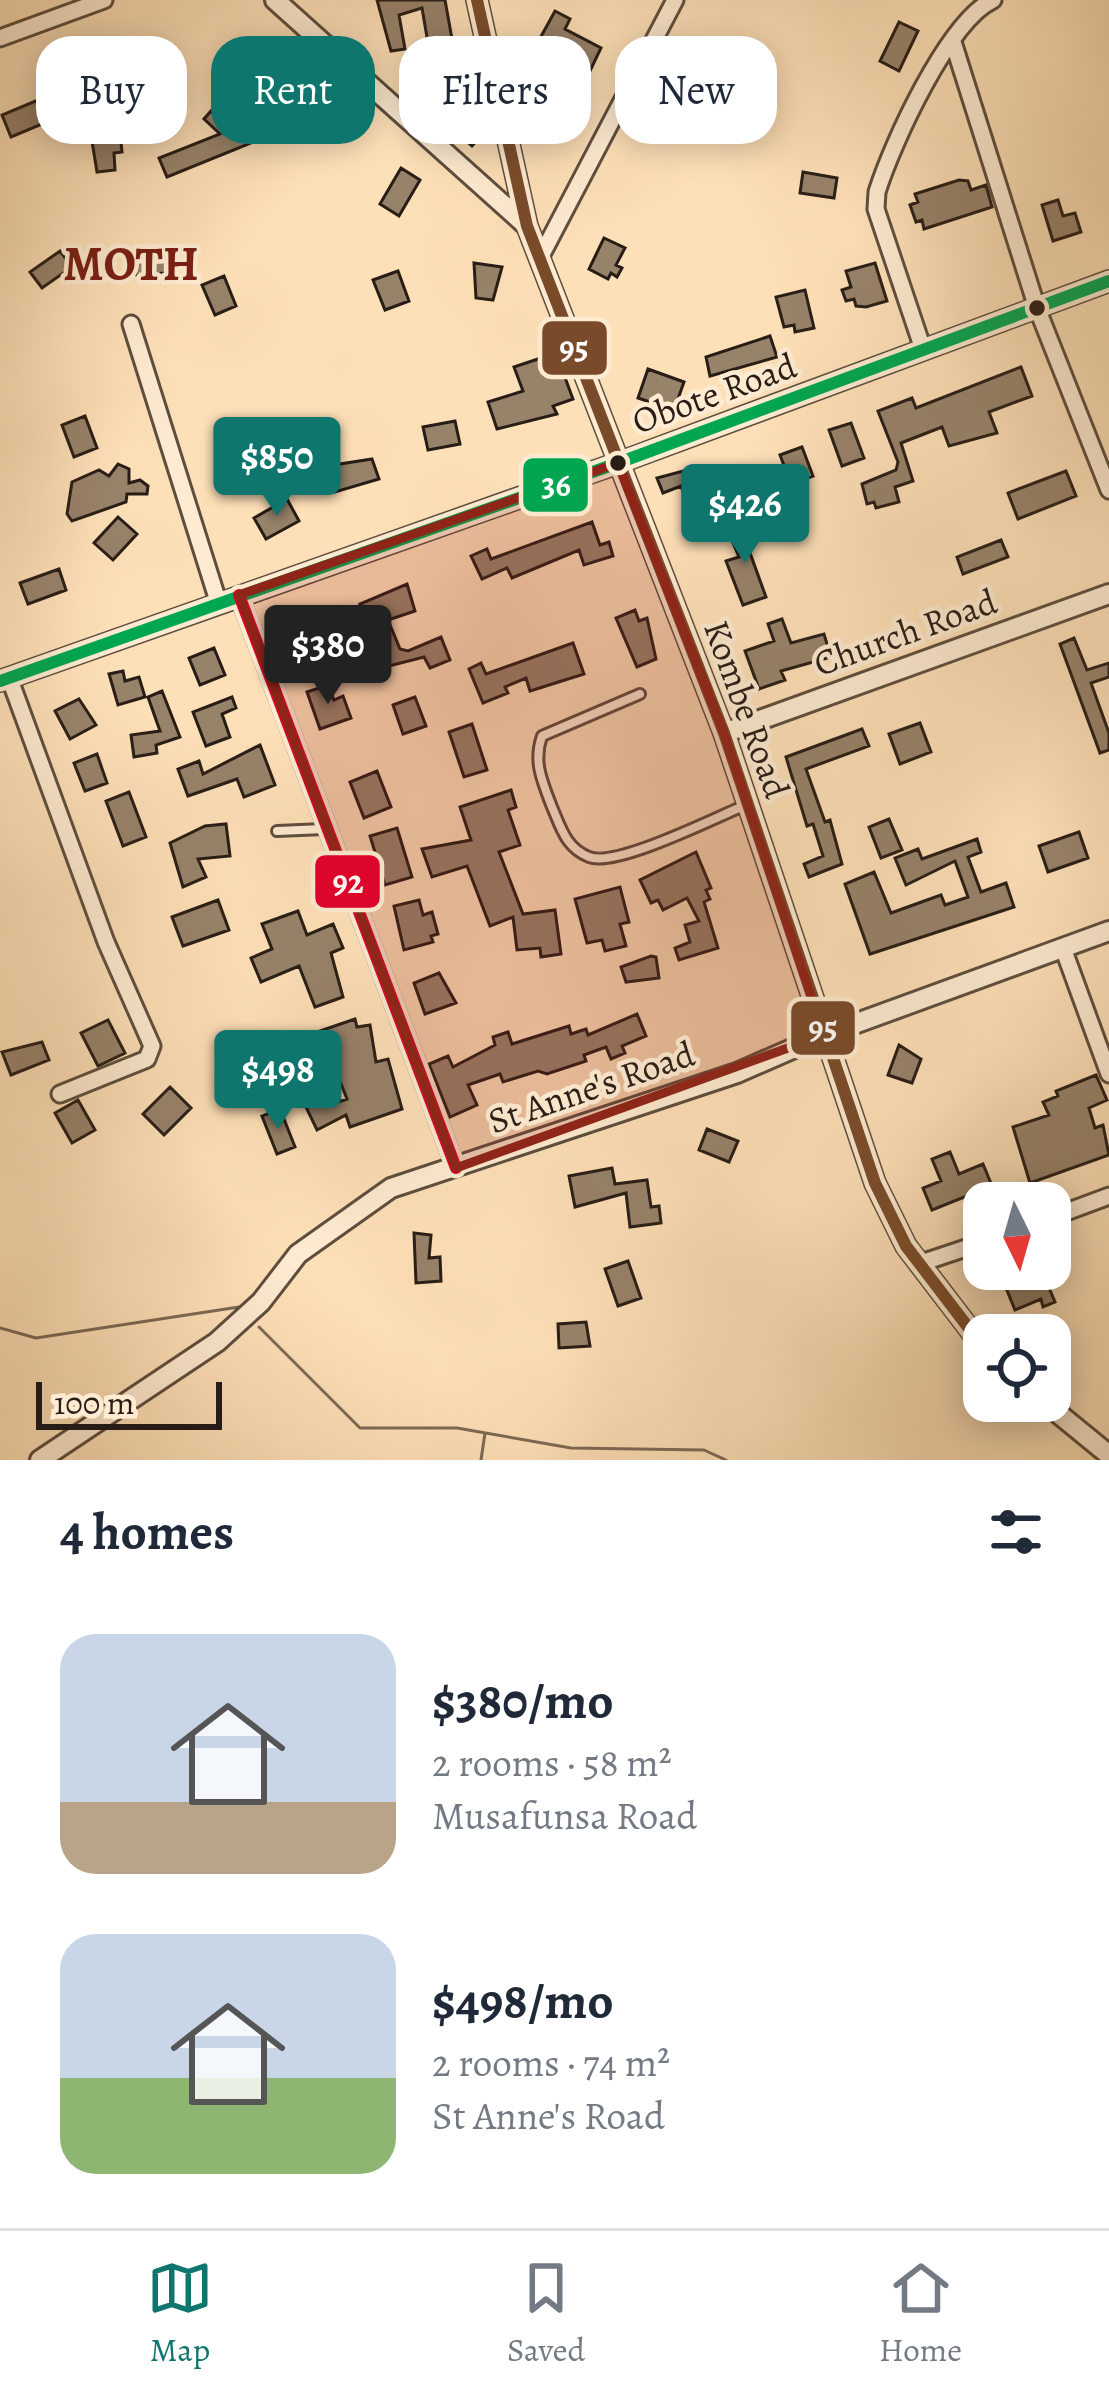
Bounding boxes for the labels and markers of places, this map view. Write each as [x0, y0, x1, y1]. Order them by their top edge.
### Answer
unlabelled marker [1026, 297, 1048, 319]
pin: $850 [206, 417, 348, 519]
unlabelled marker [607, 452, 629, 474]
pin: $426 [674, 464, 816, 566]
pin: $380 [257, 605, 399, 707]
pin: $498 [207, 1030, 349, 1132]

